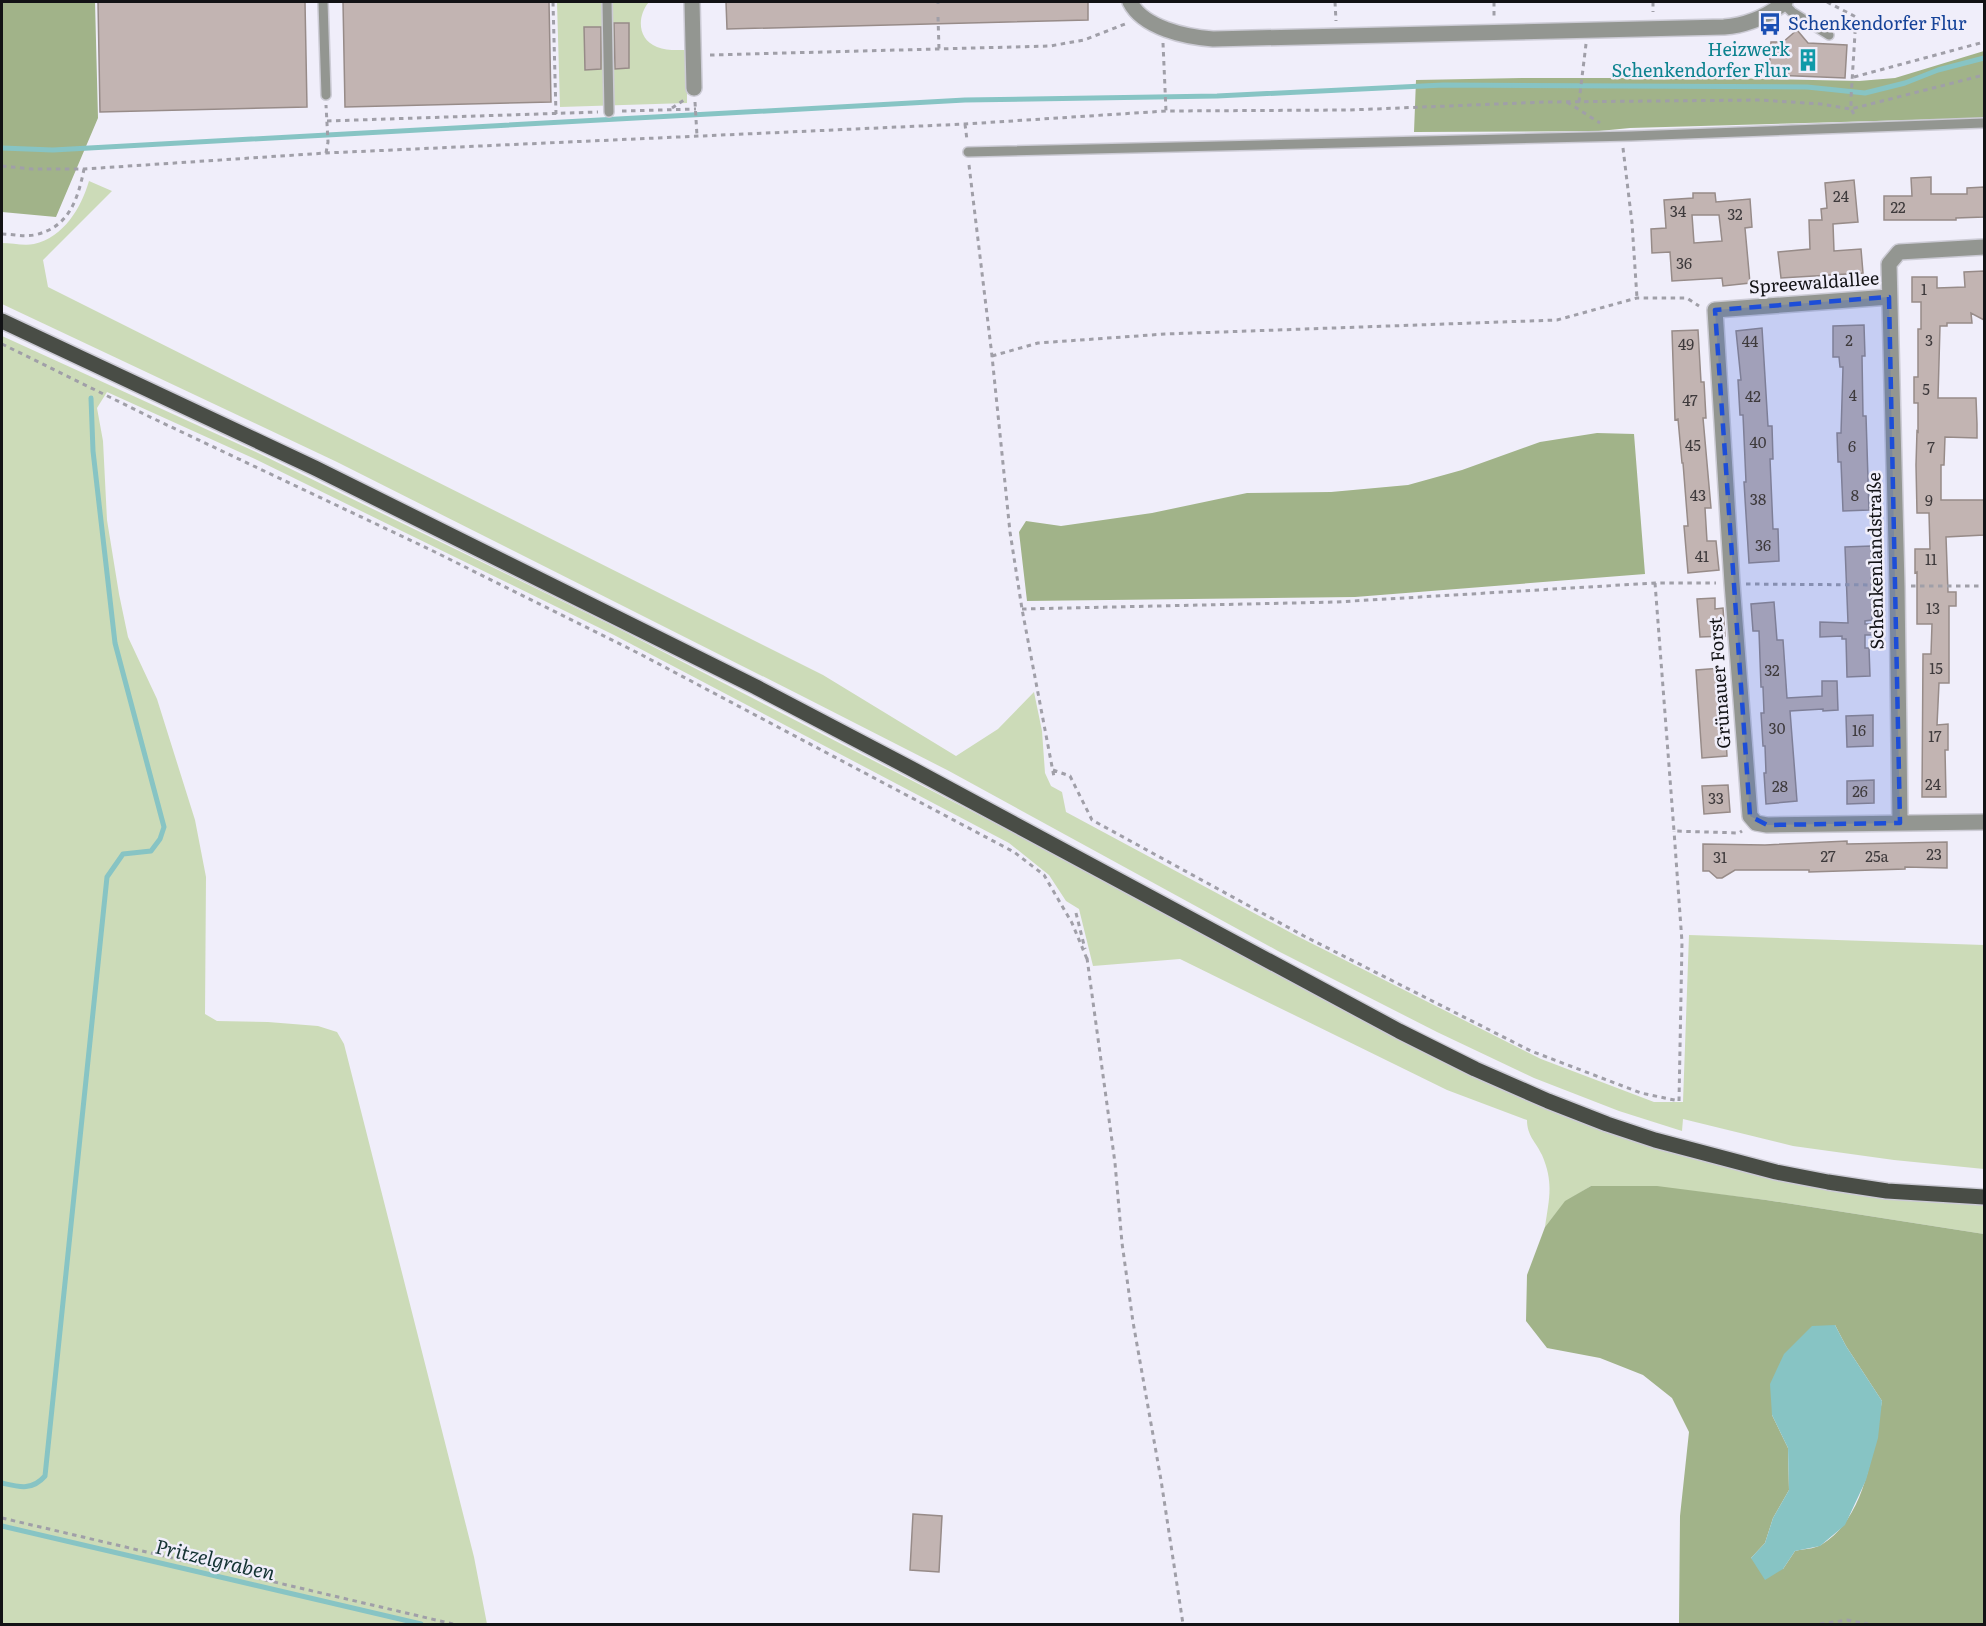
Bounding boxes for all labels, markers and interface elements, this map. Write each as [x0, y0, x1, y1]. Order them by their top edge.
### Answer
place label: Schenkendorfer Flur [1788, 9, 1967, 36]
bus stop icon: Schenkendorfer Flur [1757, 11, 1783, 37]
place label: Heizwerk Schenkendorfer Flur [1612, 35, 1791, 83]
building icon: Heizwerk Schenkendorfer Flur [1795, 47, 1821, 73]
house number: 24 [1833, 184, 1849, 207]
house number: 22 [1890, 195, 1906, 218]
house number: 34 [1670, 199, 1686, 222]
house number: 32 [1727, 202, 1743, 225]
house number: 36 [1676, 251, 1692, 274]
street label: Spreewaldallee [1748, 263, 1880, 300]
house number: 1 [1921, 277, 1927, 300]
house number: 2 [1845, 328, 1853, 351]
house number: 3 [1925, 328, 1933, 351]
house number: 44 [1742, 329, 1758, 352]
house number: 49 [1678, 332, 1694, 355]
house number: 5 [1922, 377, 1930, 400]
house number: 4 [1849, 383, 1857, 406]
house number: 42 [1745, 384, 1761, 407]
house number: 47 [1682, 388, 1698, 411]
house number: 40 [1750, 430, 1767, 453]
house number: 45 [1685, 433, 1701, 456]
house number: 6 [1848, 434, 1856, 457]
house number: 7 [1927, 435, 1935, 458]
street label: Schenkenlandstraße [1859, 472, 1890, 650]
house number: 43 [1690, 483, 1706, 506]
house number: 8 [1851, 483, 1859, 506]
house number: 38 [1750, 487, 1766, 510]
house number: 9 [1925, 488, 1933, 511]
house number: 36 [1755, 533, 1771, 556]
house number: 41 [1695, 544, 1709, 567]
house number: 11 [1925, 547, 1937, 570]
house number: 13 [1926, 596, 1940, 619]
street label: Grünauer Forst [1700, 616, 1737, 750]
house number: 15 [1929, 656, 1943, 679]
house number: 32 [1764, 658, 1780, 681]
house number: 30 [1769, 716, 1786, 739]
house number: 16 [1852, 718, 1866, 741]
house number: 17 [1928, 724, 1942, 747]
house number: 24 [1925, 772, 1941, 795]
house number: 28 [1772, 774, 1788, 797]
house number: 26 [1852, 779, 1868, 802]
house number: 33 [1708, 786, 1724, 809]
house number: 23 [1926, 842, 1942, 865]
house number: 27 [1820, 844, 1836, 867]
house number: 25a [1865, 844, 1890, 867]
house number: 31 [1713, 845, 1727, 868]
water label: Pritzelgraben [153, 1530, 278, 1586]

